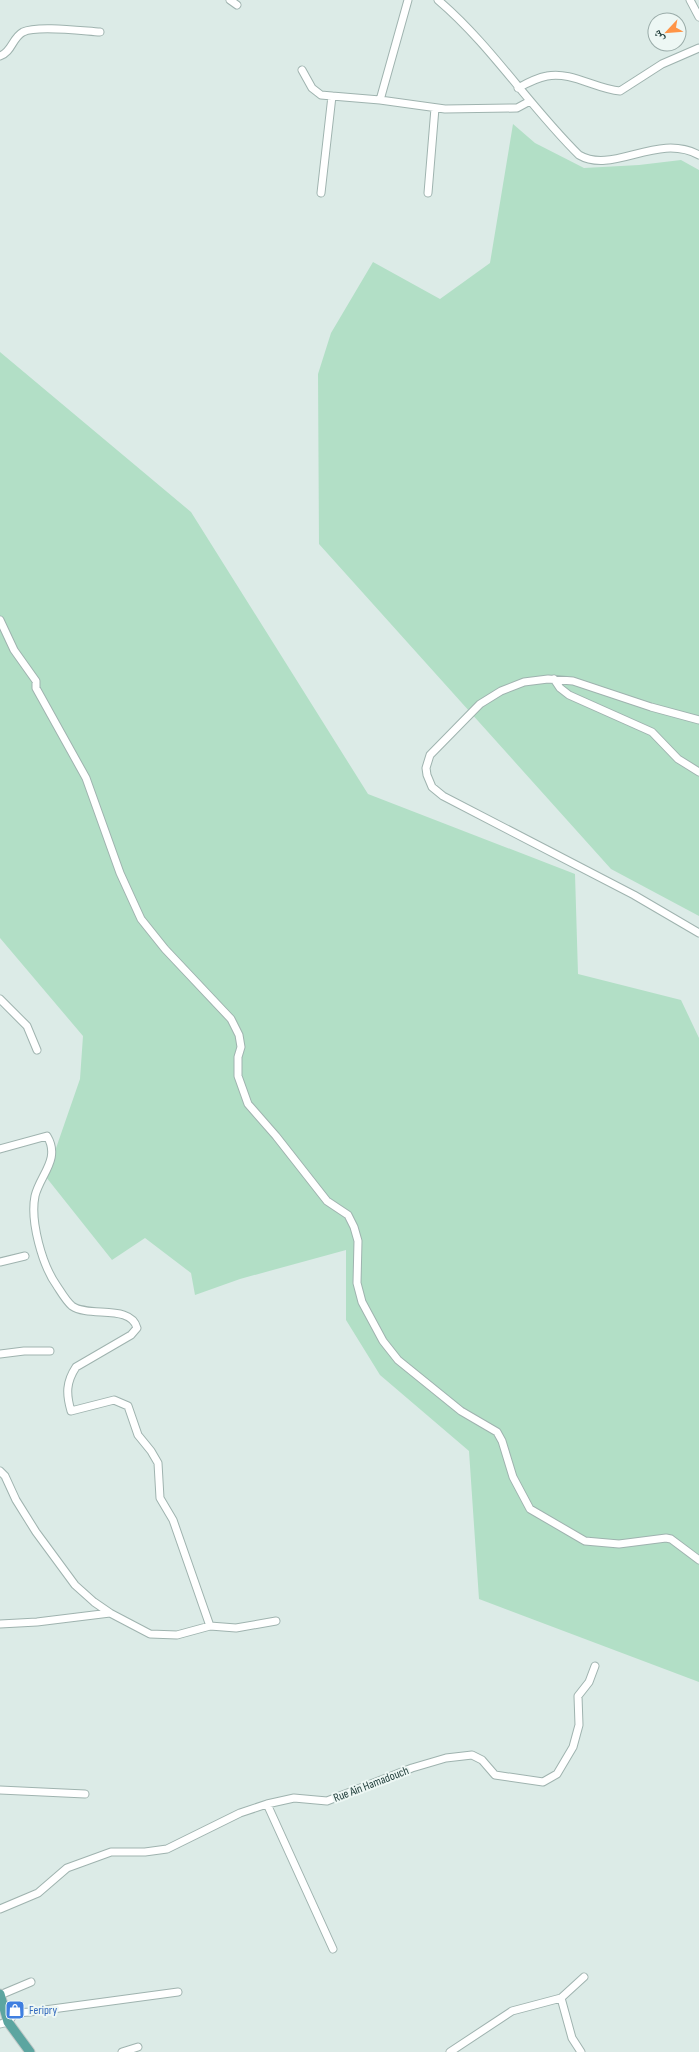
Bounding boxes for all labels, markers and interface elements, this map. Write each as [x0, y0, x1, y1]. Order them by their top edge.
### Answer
north arrow [647, 12, 687, 52]
text: ش [650, 27, 668, 44]
street label: Rue Ain Hamadouch [331, 1763, 411, 1806]
shop icon: Feripry [4, 1999, 26, 2021]
place label: Feripry [29, 2003, 57, 2018]

